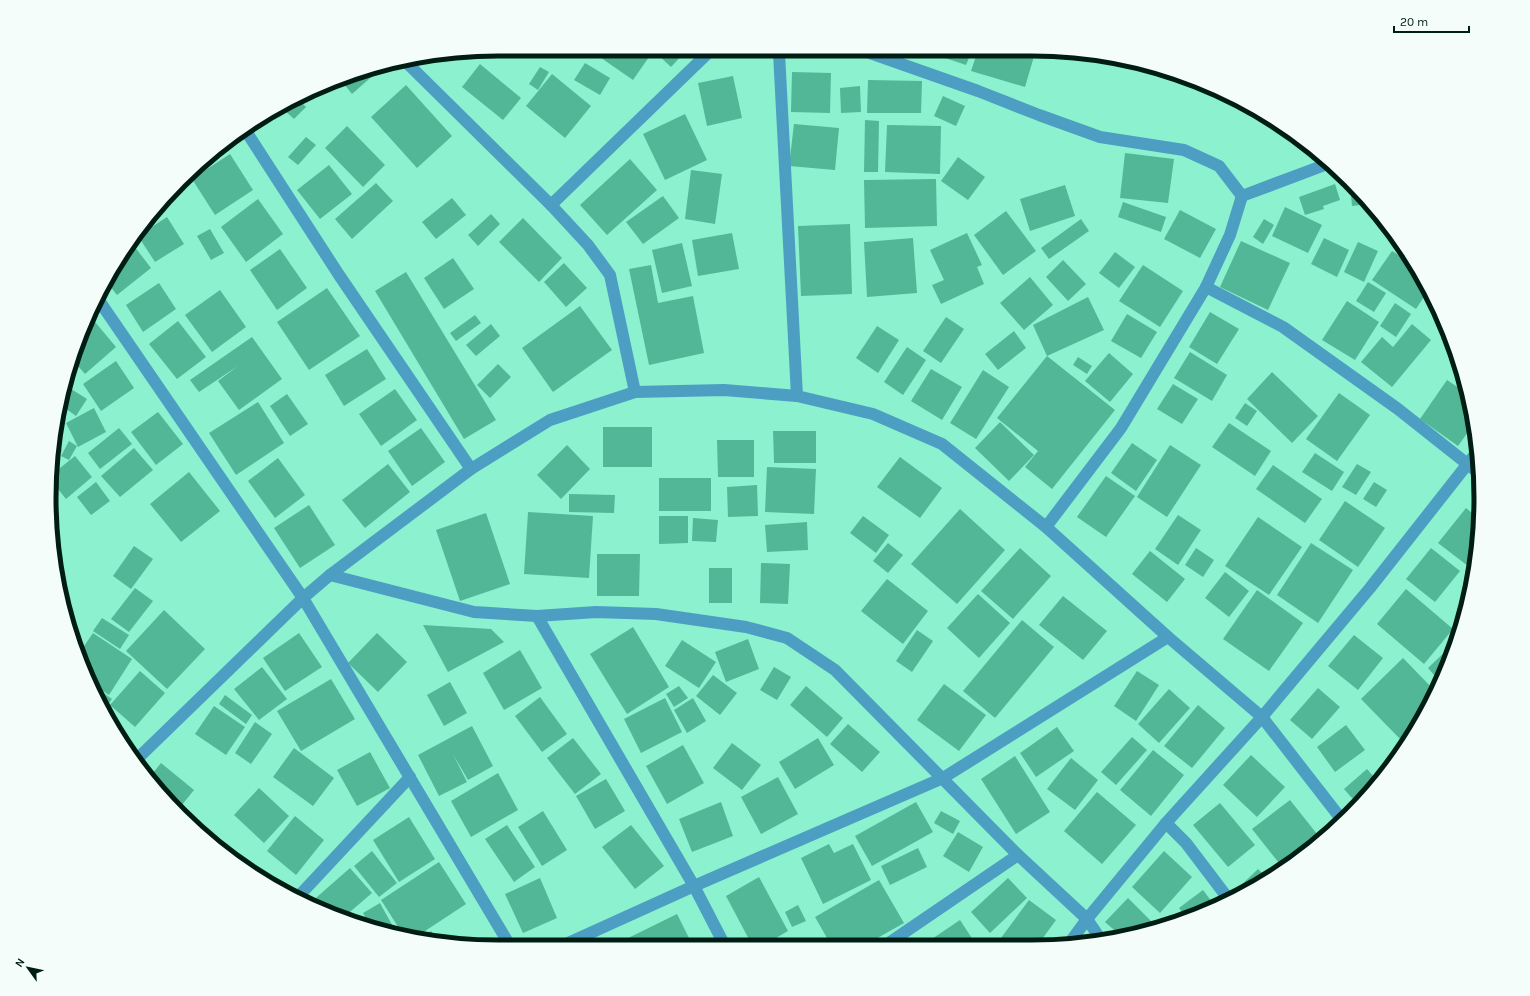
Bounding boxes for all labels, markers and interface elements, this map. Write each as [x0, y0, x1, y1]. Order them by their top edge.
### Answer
scale bar [1394, 8, 1469, 34]
text: 20 m [1400, 15, 1428, 29]
north arrow [8, 948, 48, 988]
text: N [12, 956, 28, 970]

